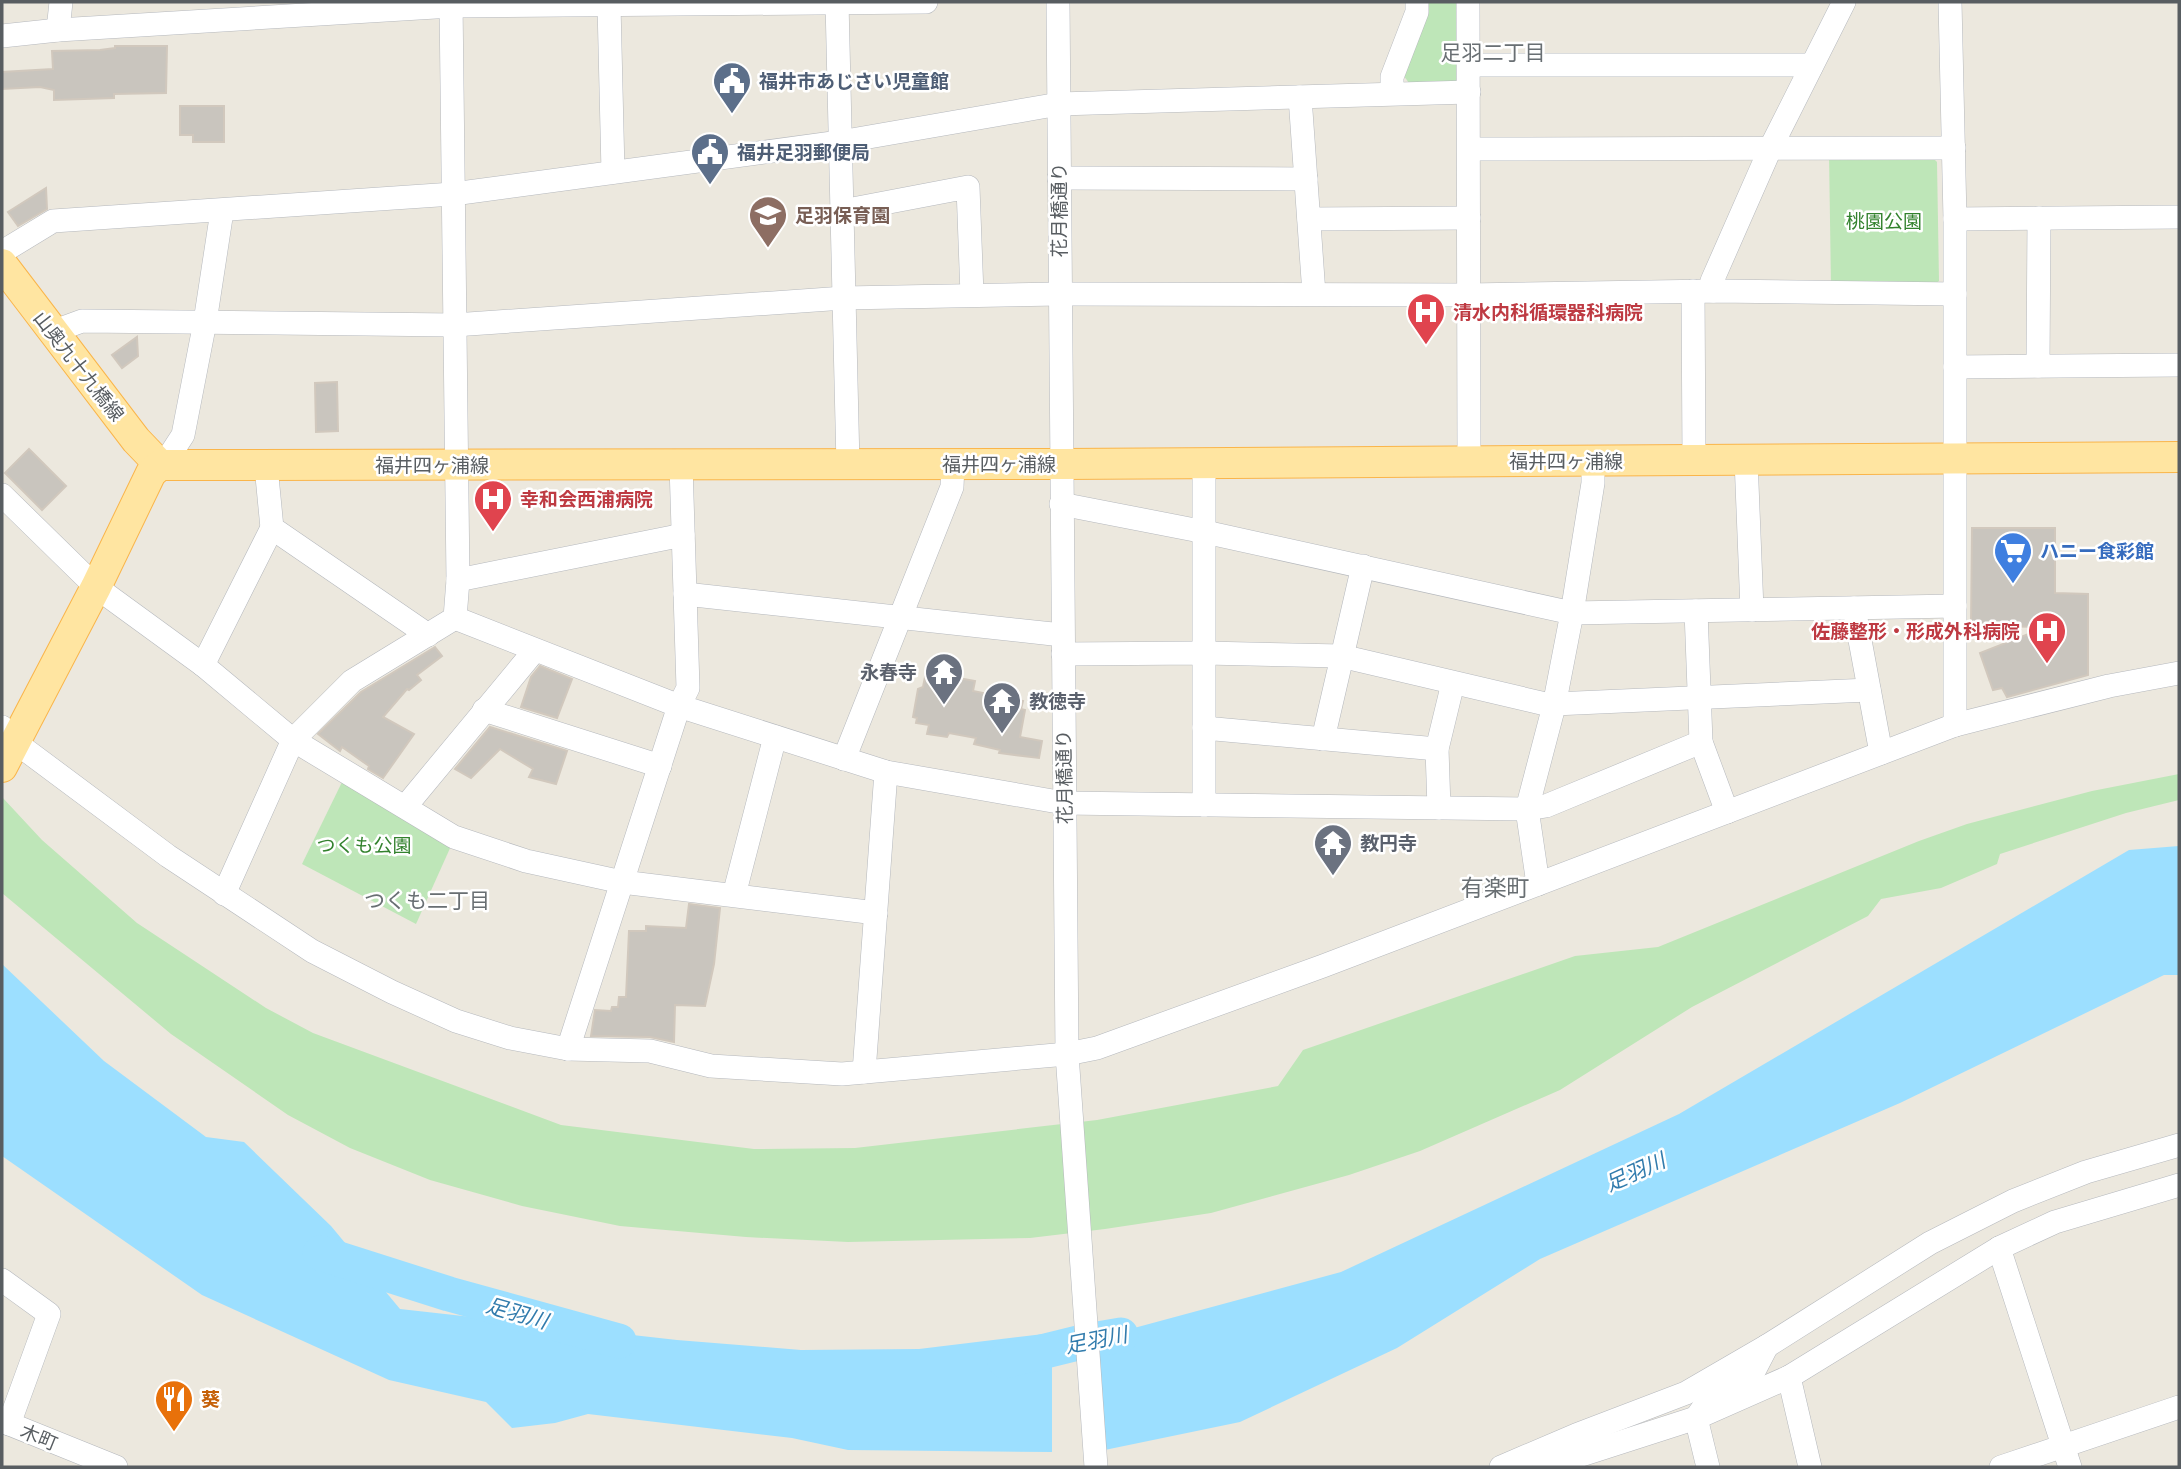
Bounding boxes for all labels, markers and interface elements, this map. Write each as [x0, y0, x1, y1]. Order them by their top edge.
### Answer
district label: 足羽二丁目 [1441, 39, 1546, 66]
public building icon: 福井市あじさい児童館 [711, 60, 753, 115]
place label: 福井市あじさい児童館 [759, 69, 949, 93]
public building icon: 福井足羽郵便局 [689, 131, 731, 186]
place label: 福井足羽郵便局 [737, 140, 870, 164]
street label: 花月橋通り [1047, 162, 1071, 258]
school or university icon: 足羽保育園 [747, 194, 789, 249]
place label: 足羽保育園 [795, 203, 890, 227]
park label: 桃園公園 [1846, 209, 1922, 233]
hospital icon: 清水内科循環器科病院 [1405, 291, 1447, 346]
place label: 清水内科循環器科病院 [1453, 300, 1643, 324]
street label: 山奥九十九橋線 [29, 306, 129, 426]
street label: 福井四ヶ浦線 [1509, 449, 1623, 473]
street label: 福井四ヶ浦線 [942, 452, 1056, 476]
street label: 福井四ヶ浦線 [375, 453, 489, 477]
hospital icon: 幸和会西浦病院 [472, 478, 514, 533]
place label: 幸和会西浦病院 [520, 487, 653, 511]
supermarket icon: ハニー食彩館 [1992, 530, 2034, 585]
place label: ハニー食彩館 [2040, 539, 2154, 563]
hospital icon: 佐藤整形・形成外科病院 [2026, 610, 2068, 665]
place label: 佐藤整形・形成外科病院 [1811, 619, 2020, 643]
temple icon: 永春寺 [923, 651, 965, 706]
place label: 永春寺 [860, 660, 917, 684]
temple icon: 教徳寺 [981, 680, 1023, 735]
place label: 教徳寺 [1029, 689, 1086, 713]
street label: 花月橋通り [1051, 729, 1077, 825]
temple icon: 教円寺 [1312, 822, 1354, 877]
place label: 教円寺 [1360, 831, 1417, 855]
park label: つくも公園 [316, 833, 412, 857]
district label: 有楽町 [1461, 873, 1530, 902]
district label: つくも二丁目 [364, 887, 490, 914]
water label: 足羽川 [1601, 1146, 1671, 1197]
water label: 足羽川 [483, 1291, 553, 1335]
water label: 足羽川 [1063, 1320, 1131, 1359]
restaurant icon: 葵 [153, 1378, 195, 1433]
place label: 葵 [201, 1387, 220, 1411]
street label: 木町 [17, 1419, 61, 1455]

